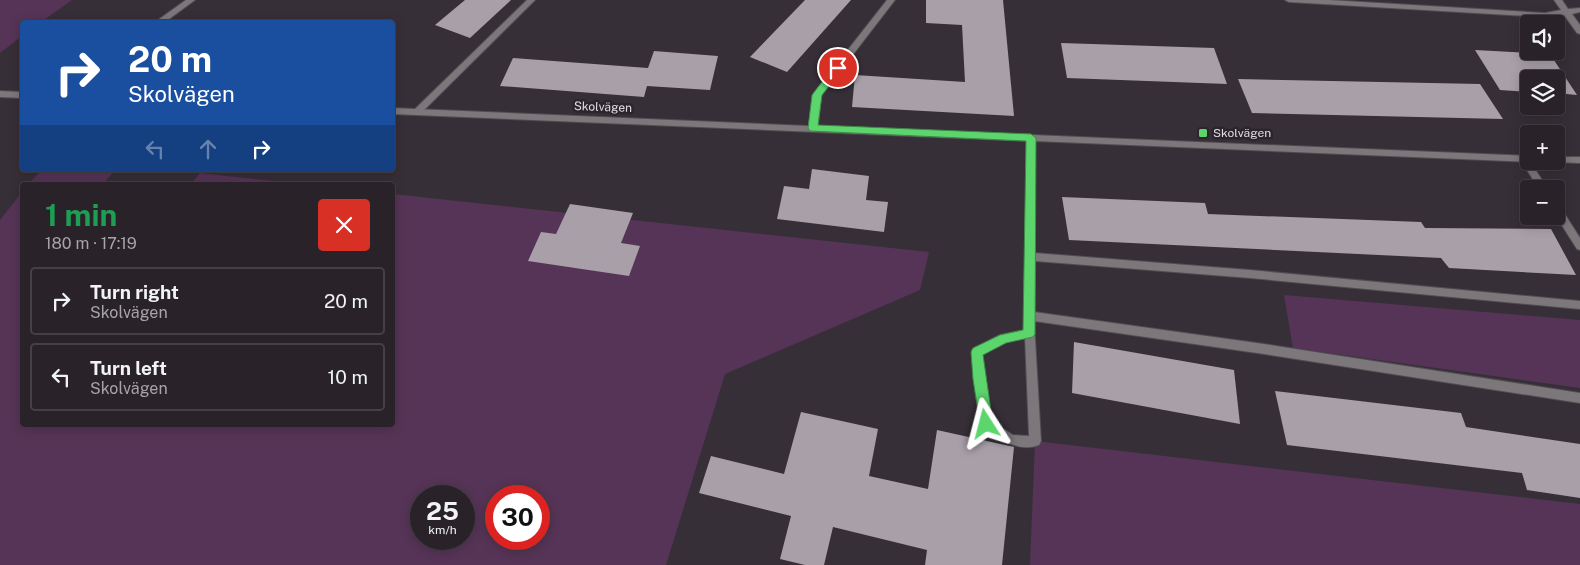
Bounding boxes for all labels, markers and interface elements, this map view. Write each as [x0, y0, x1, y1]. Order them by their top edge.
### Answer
map controls [1520, 15, 1565, 225]
button: sound [1520, 15, 1565, 60]
text: 20 m [128, 39, 212, 80]
icon: right [45, 40, 110, 105]
pin [817, 47, 859, 89]
icon: arrive [824, 54, 852, 82]
button: layers [1520, 70, 1565, 115]
text: Skolvägen [128, 81, 235, 107]
street label: Skolvägen [574, 99, 632, 115]
button: + [1520, 125, 1565, 170]
place label: Skolvägen [1213, 126, 1271, 140]
marker: Skolvägen [1197, 127, 1209, 139]
icon: left [141, 135, 169, 163]
icon: ahead [194, 135, 222, 163]
icon: right [247, 135, 275, 163]
button: − [1520, 180, 1565, 225]
text: 1 min [45, 197, 117, 233]
button: close [318, 199, 370, 251]
text: 180 m · 17:19 [45, 234, 137, 253]
text: Turn right [90, 281, 179, 303]
icon: right [47, 287, 75, 315]
text: 20 m [324, 290, 368, 312]
text: Skolvägen [90, 303, 168, 322]
text: Turn left [90, 357, 167, 379]
icon: left [47, 363, 75, 391]
text: 10 m [328, 366, 368, 388]
text: Skolvägen [90, 379, 168, 398]
position arrow [959, 397, 1011, 449]
speed limit sign: 30 [485, 485, 550, 550]
text: 25 [426, 496, 459, 526]
text: km/h [428, 523, 457, 537]

